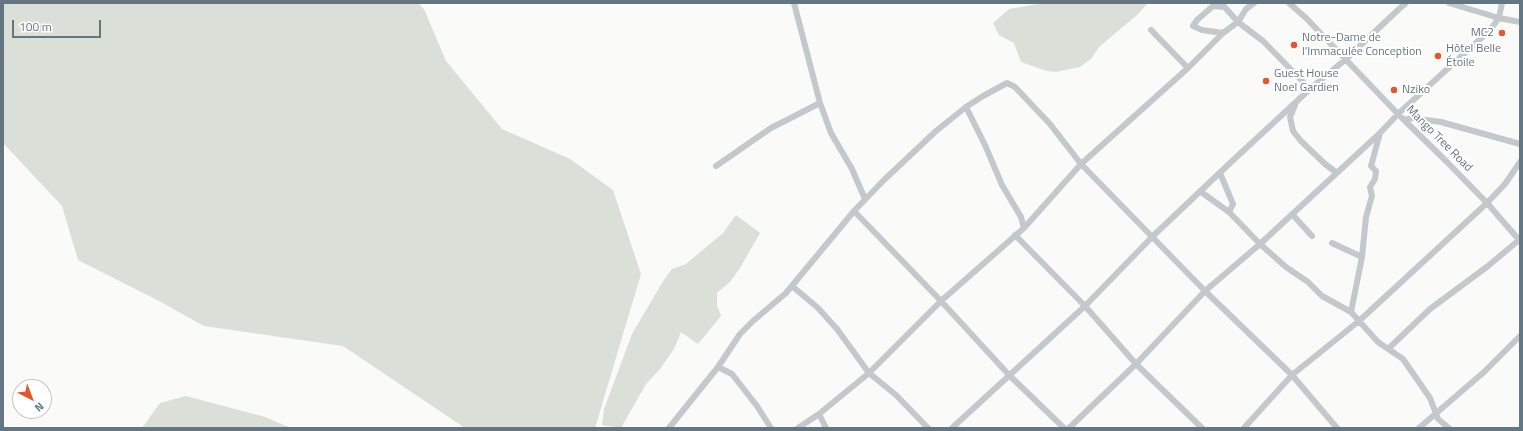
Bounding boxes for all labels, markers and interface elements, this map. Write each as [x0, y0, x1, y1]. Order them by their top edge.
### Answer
scale bar [14, 12, 103, 38]
text: 100 m [19, 17, 52, 36]
place label: MC2 [1471, 26, 1494, 40]
marker: MC2 [1497, 28, 1507, 38]
place label: Notre-Dame de l'Immaculée Conception [1302, 31, 1422, 59]
marker: Notre-Dame de l'Immaculée Conception [1289, 40, 1299, 50]
place label: Hôtel Belle Étoile [1446, 42, 1501, 70]
marker: Hôtel Belle Étoile [1433, 51, 1443, 61]
place label: Guest House Noel Gardien [1274, 67, 1339, 95]
marker: Guest House Noel Gardien [1261, 76, 1271, 86]
place label: Nziko [1402, 83, 1430, 97]
marker: Nziko [1389, 85, 1399, 95]
street label: Mango Tree Road [1403, 103, 1475, 175]
north arrow [12, 379, 52, 419]
text: N [31, 399, 48, 416]

